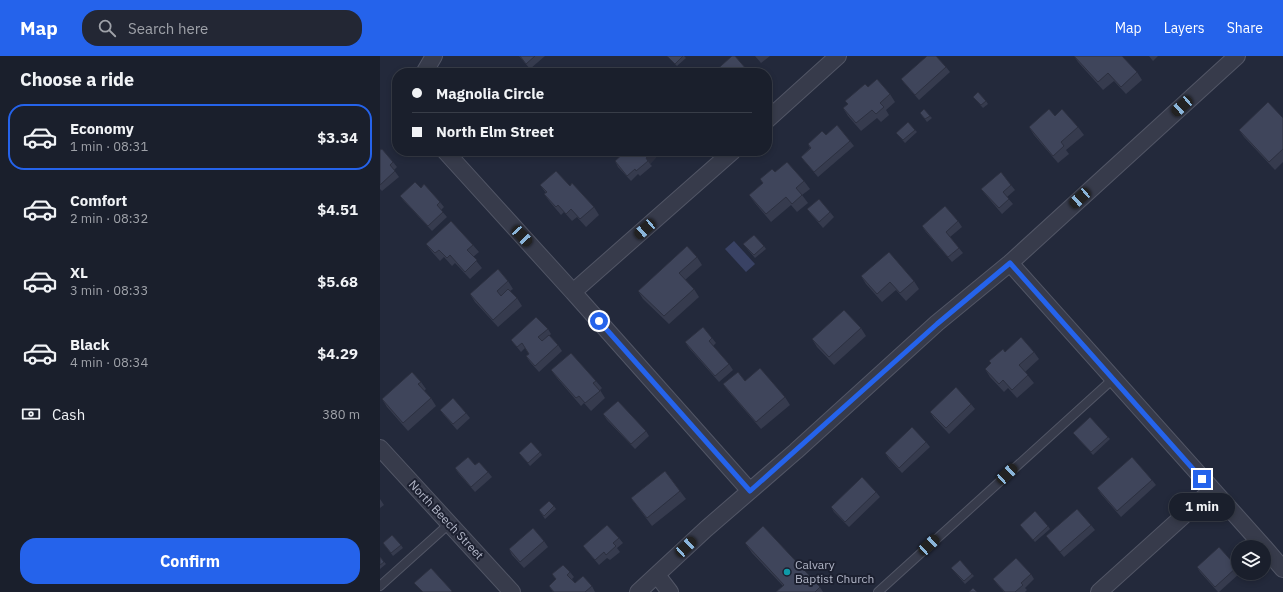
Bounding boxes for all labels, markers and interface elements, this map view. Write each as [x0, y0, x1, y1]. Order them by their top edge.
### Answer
search box [82, 10, 362, 46]
text: Map [20, 16, 58, 40]
icon: search [96, 17, 118, 39]
text: Search here [128, 19, 208, 38]
text: Map [1115, 19, 1142, 37]
text: Layers [1164, 19, 1205, 37]
text: Share [1227, 19, 1263, 37]
text: Choose a ride [20, 68, 134, 91]
text: Magnolia Circle [436, 84, 544, 103]
car [1169, 94, 1195, 118]
icon: car [22, 119, 58, 155]
text: Economy [70, 119, 134, 138]
text: North Elm Street [436, 122, 554, 141]
text: $3.34 [317, 128, 358, 147]
text: 1 min · 08:31 [70, 138, 148, 155]
car [1067, 186, 1093, 210]
icon: car [22, 191, 58, 227]
text: Comfort [70, 191, 127, 210]
text: $4.51 [317, 200, 358, 219]
text: 2 min · 08:32 [70, 210, 148, 227]
car [632, 217, 658, 241]
car [509, 223, 535, 249]
icon: car [22, 263, 58, 299]
text: XL [70, 263, 88, 282]
text: $5.68 [317, 272, 358, 291]
text: 3 min · 08:33 [70, 282, 148, 299]
route start [590, 312, 608, 330]
icon: car [22, 335, 58, 371]
text: Black [70, 335, 110, 354]
text: $4.29 [317, 344, 358, 363]
text: 4 min · 08:34 [70, 354, 148, 371]
icon: cash [20, 403, 42, 425]
text: Cash [52, 405, 85, 424]
text: 380 m [322, 406, 360, 423]
car [994, 461, 1020, 487]
route end [1193, 470, 1211, 488]
street label: North Beech Street [406, 477, 487, 562]
callout: 1 min [1169, 493, 1235, 521]
text: 1 min [1185, 498, 1219, 515]
car [916, 532, 942, 558]
car [673, 534, 699, 560]
button: Confirm [20, 538, 360, 584]
map controls [1231, 540, 1271, 580]
button: layers [1231, 540, 1271, 580]
place label: Calvary Baptist Church [795, 557, 874, 586]
marker: Calvary Baptist Church [782, 567, 792, 577]

